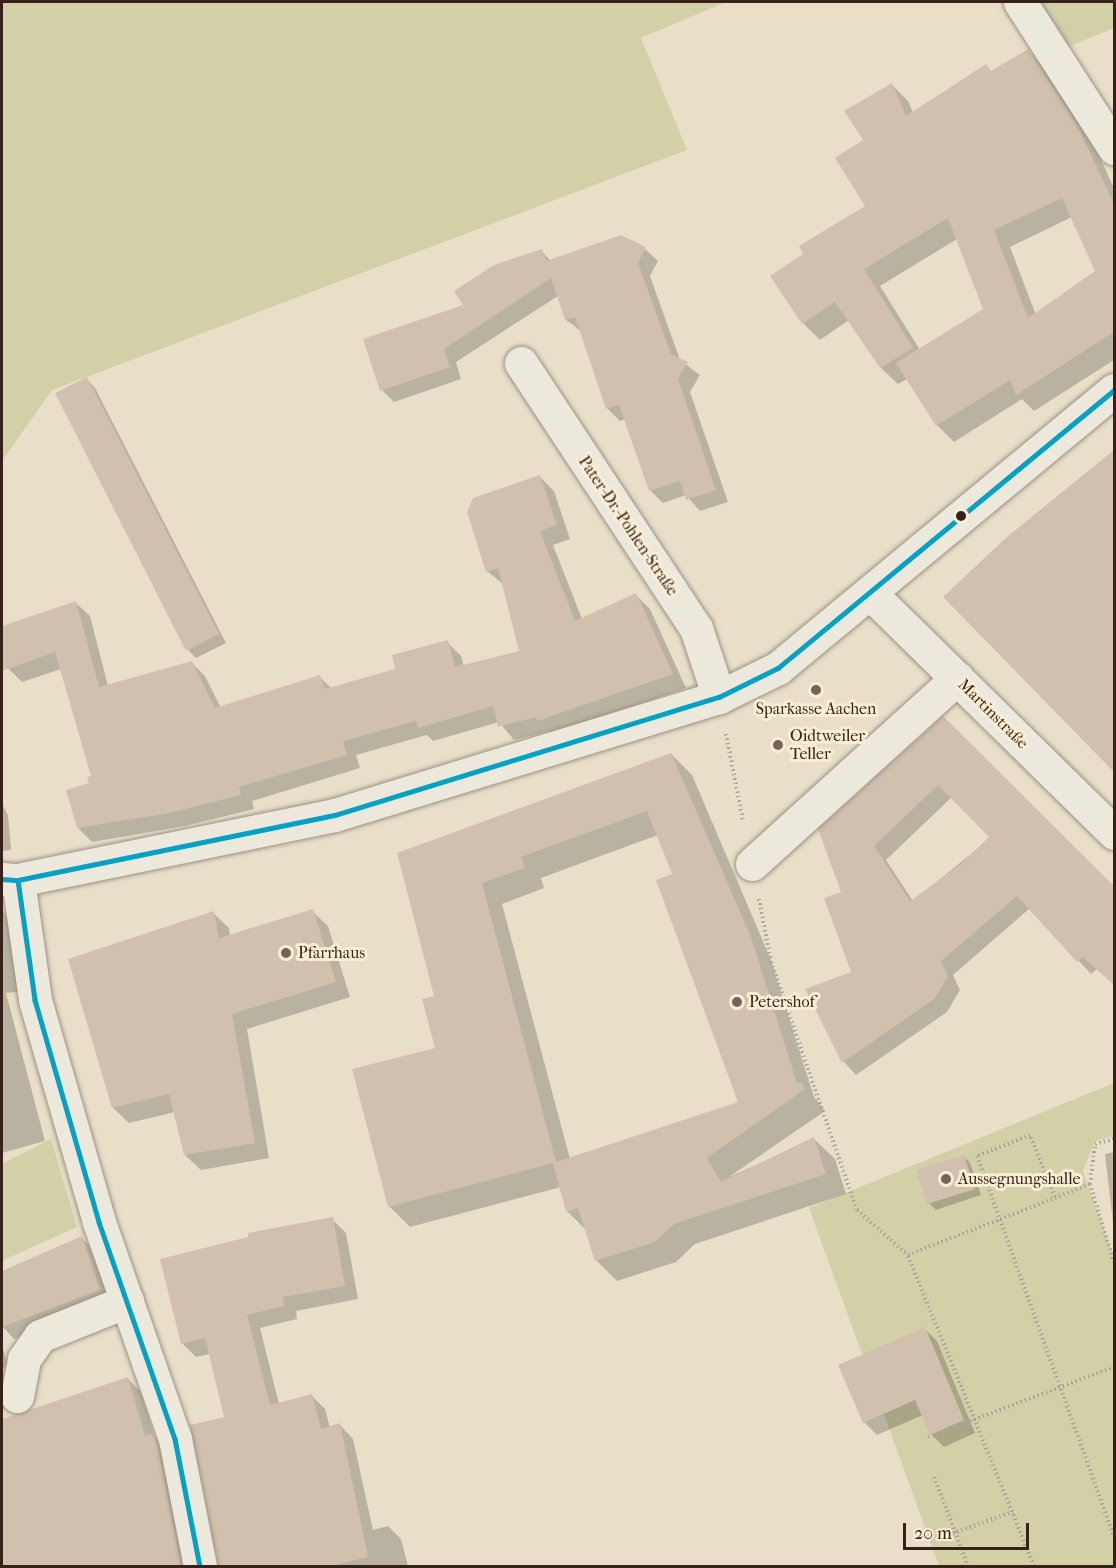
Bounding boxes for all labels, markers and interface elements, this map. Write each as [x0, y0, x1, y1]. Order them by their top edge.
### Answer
street label: Pater-Dr.-Pohlen-Straße [574, 453, 682, 599]
unlabelled marker [955, 510, 967, 522]
street label: Martinstraße [954, 675, 1032, 753]
marker: Sparkasse Aachen [809, 683, 823, 697]
place label: Sparkasse Aachen [756, 699, 876, 719]
place label: Oidtweiler Teller [790, 726, 865, 764]
marker: Oidtweiler Teller [771, 738, 785, 752]
place label: Pfarrhaus [298, 943, 365, 963]
marker: Pfarrhaus [279, 946, 293, 960]
place label: Petershof [749, 992, 815, 1012]
marker: Petershof [730, 995, 744, 1009]
place label: Aussegnungshalle [958, 1169, 1080, 1189]
marker: Aussegnungshalle [939, 1172, 953, 1186]
scale bar [906, 1511, 1032, 1549]
text: 20 m [914, 1523, 952, 1544]

